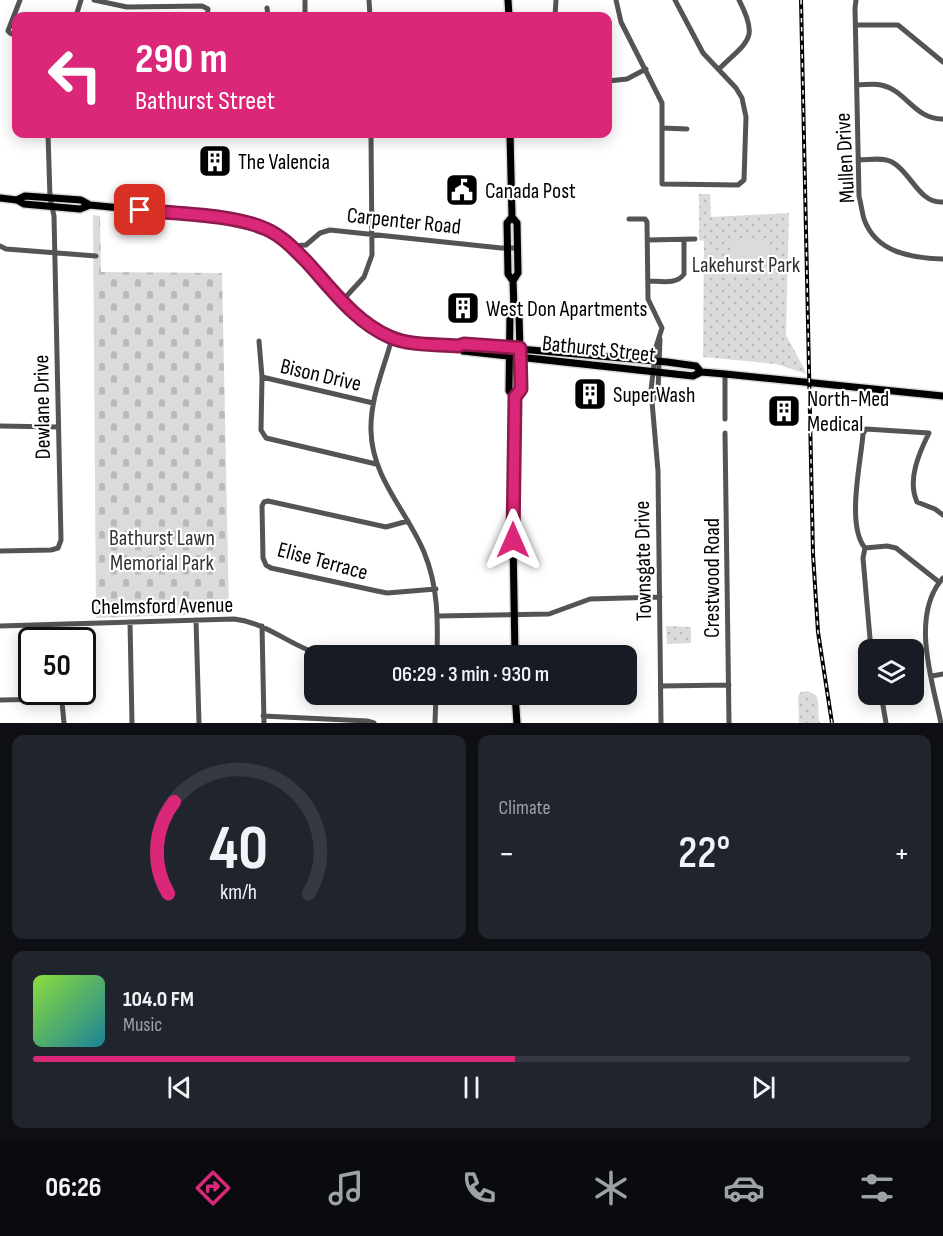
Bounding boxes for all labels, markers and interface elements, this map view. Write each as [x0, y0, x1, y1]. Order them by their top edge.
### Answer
text: 290 m [135, 34, 228, 85]
icon: left [36, 36, 114, 114]
text: Bathurst Street [135, 85, 275, 117]
street label: Mullen Drive [830, 112, 861, 204]
building icon: The Valencia [197, 143, 233, 179]
place label: The Valencia [238, 149, 330, 176]
public building icon: Canada Post [444, 172, 480, 208]
place label: Canada Post [485, 178, 576, 205]
pin [114, 184, 165, 235]
icon: arrive [123, 193, 156, 226]
street label: Carpenter Road [346, 202, 462, 241]
park label: Lakehurst Park [692, 252, 801, 279]
building icon: West Don Apartments [445, 290, 481, 326]
place label: West Don Apartments [486, 296, 648, 323]
street label: Bathurst Street [541, 330, 657, 369]
street label: Bison Drive [278, 353, 364, 398]
street label: Dewlane Drive [28, 354, 57, 460]
building icon: SuperWash [572, 376, 608, 412]
place label: SuperWash [613, 382, 695, 409]
place label: North-Med Medical [807, 386, 889, 438]
building icon: North-Med Medical [766, 393, 802, 429]
street label: Townsgate Drive [629, 501, 658, 621]
position arrow [481, 508, 545, 572]
street label: Crestwood Road [699, 518, 726, 638]
park label: Bathurst Lawn Memorial Park [109, 525, 215, 577]
street label: Elise Terrace [274, 536, 371, 586]
street label: Chelmsford Avenue [91, 592, 233, 621]
speed limit sign: 50 [18, 627, 96, 705]
map controls [858, 639, 924, 705]
button: layers [858, 639, 924, 705]
text: 06:29 · 3 min · 930 m [392, 661, 549, 688]
text: Climate [499, 796, 551, 820]
text: 40 [209, 812, 268, 887]
text: 22° [678, 826, 730, 881]
text: − [499, 834, 515, 874]
text: + [894, 834, 910, 874]
text: km/h [220, 880, 257, 905]
text: 104.0 FM [123, 986, 194, 1013]
text: Music [123, 1013, 162, 1037]
icon: previous [163, 1071, 196, 1104]
icon: pause [455, 1071, 488, 1104]
icon: next [747, 1071, 780, 1104]
icon: directions [192, 1167, 234, 1209]
icon: music [325, 1167, 367, 1209]
icon: phone [458, 1167, 500, 1209]
icon: climate [590, 1167, 632, 1209]
icon: car [723, 1167, 765, 1209]
icon: filters [856, 1167, 898, 1209]
text: 06:26 [45, 1172, 101, 1204]

